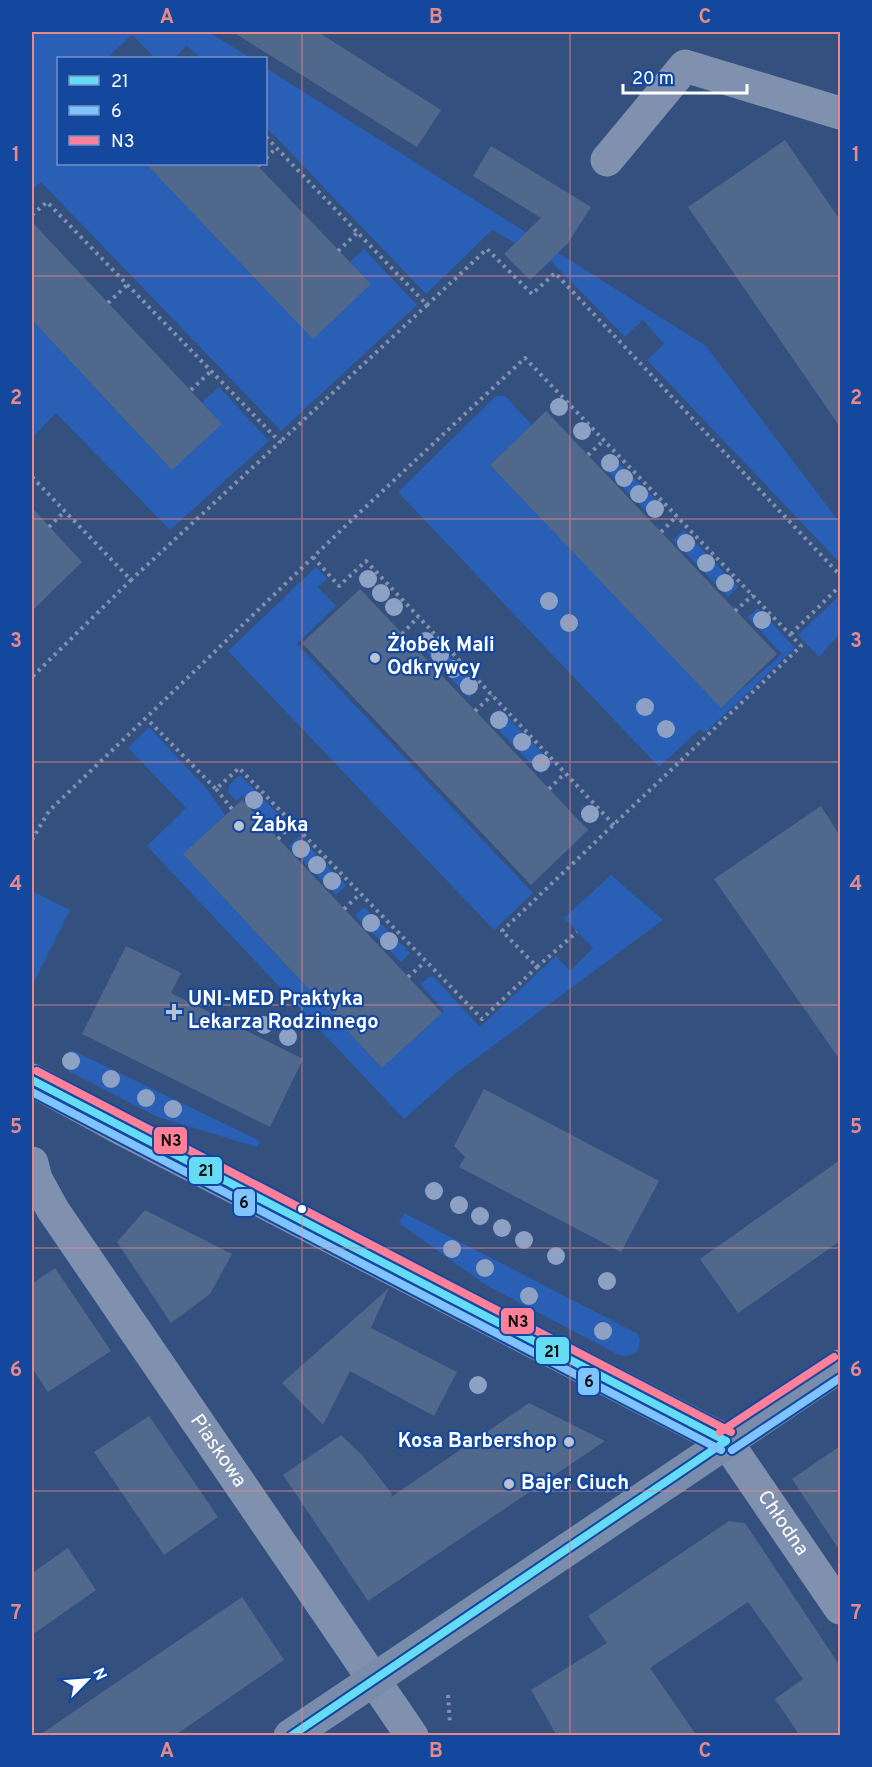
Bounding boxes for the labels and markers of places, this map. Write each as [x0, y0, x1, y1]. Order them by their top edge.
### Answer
place label: Żłobek Mali Odkrywcy [387, 631, 495, 682]
marker: Żłobek Mali Odkrywcy [368, 651, 382, 665]
place label: Żabka [251, 811, 309, 839]
marker: Żabka [232, 819, 246, 833]
place label: UNI-MED Praktyka Lekarza Rodzinnego [188, 987, 379, 1036]
marker: UNI-MED Praktyka Lekarza Rodzinnego [165, 1003, 183, 1021]
unlabelled marker [296, 1203, 308, 1215]
place label: Kosa Barbershop [398, 1429, 557, 1455]
marker: Kosa Barbershop [562, 1435, 576, 1449]
place label: Bajer Ciuch [521, 1471, 629, 1497]
marker: Bajer Ciuch [502, 1477, 516, 1491]

